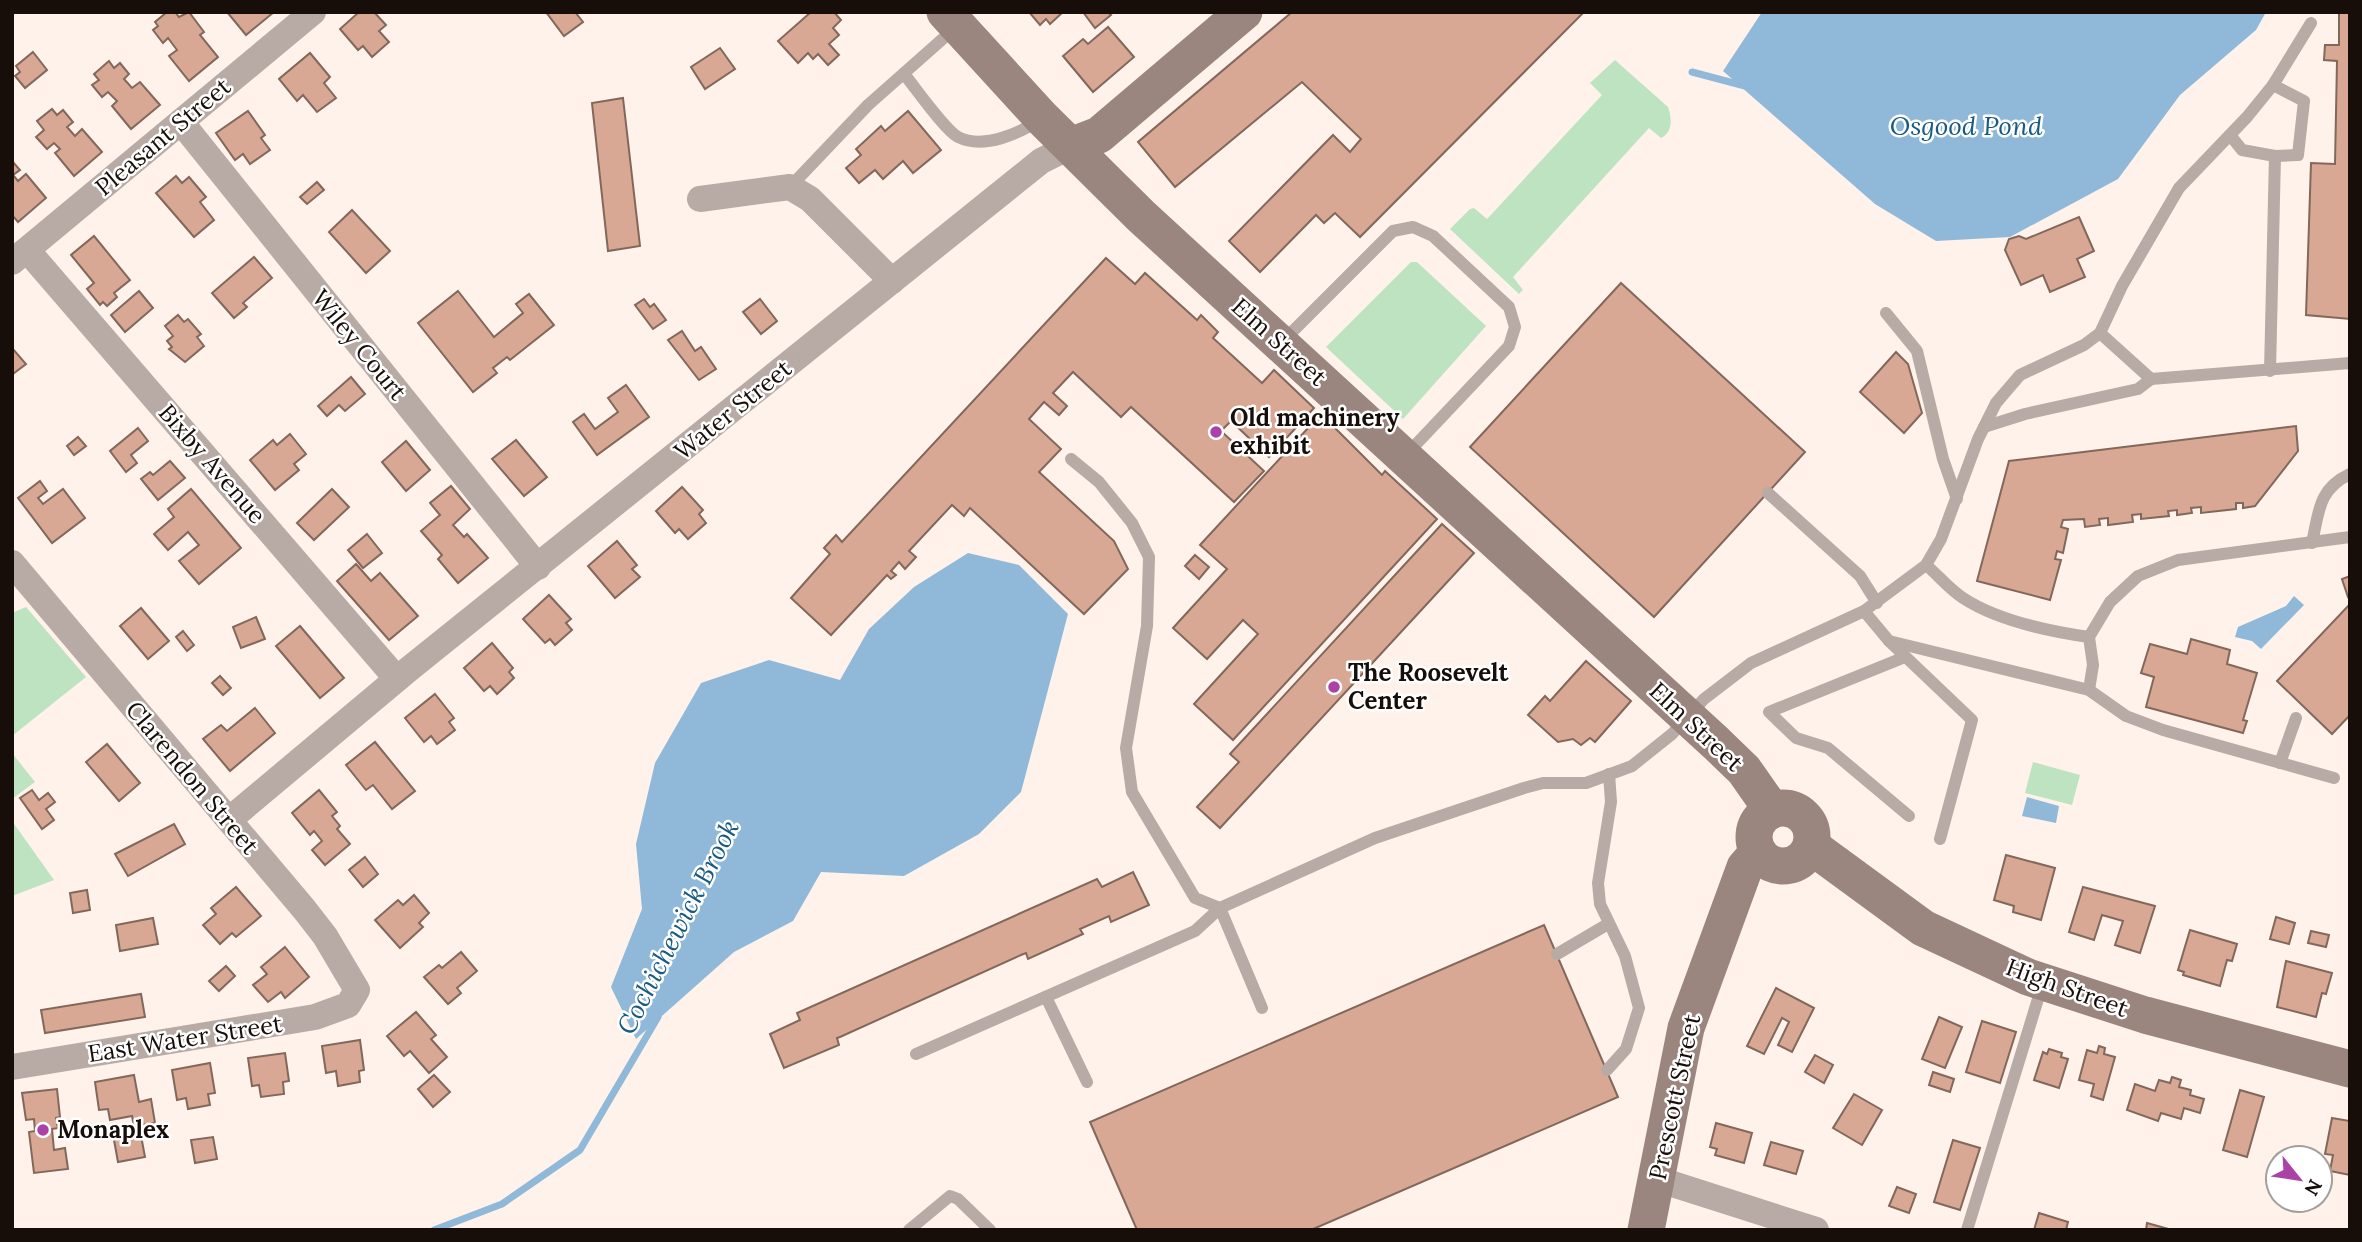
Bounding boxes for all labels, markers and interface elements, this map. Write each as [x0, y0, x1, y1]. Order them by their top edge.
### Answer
street label: Pleasant Street [88, 70, 237, 202]
water label: Osgood Pond [1890, 109, 2043, 142]
street label: Wiley Court [305, 283, 414, 407]
street label: Elm Street [1225, 291, 1334, 393]
street label: Water Street [668, 352, 798, 466]
street label: Bixby Avenue [152, 397, 273, 530]
place label: Old machinery exhibit [1230, 402, 1400, 461]
marker: Old machinery exhibit [1208, 424, 1224, 440]
place label: The Roosevelt Center [1348, 657, 1510, 716]
street label: Elm Street [1643, 675, 1750, 778]
marker: The Roosevelt Center [1326, 679, 1342, 695]
street label: Clarendon Street [119, 695, 266, 861]
water label: Cochichewick Brook [609, 814, 746, 1040]
street label: High Street [2002, 951, 2133, 1024]
street label: East Water Street [86, 1008, 285, 1069]
street label: Prescott Street [1642, 1010, 1707, 1183]
place label: Monaplex [57, 1114, 169, 1145]
marker: Monaplex [35, 1122, 51, 1138]
north arrow [2264, 1144, 2334, 1214]
text: N [2300, 1175, 2328, 1200]

